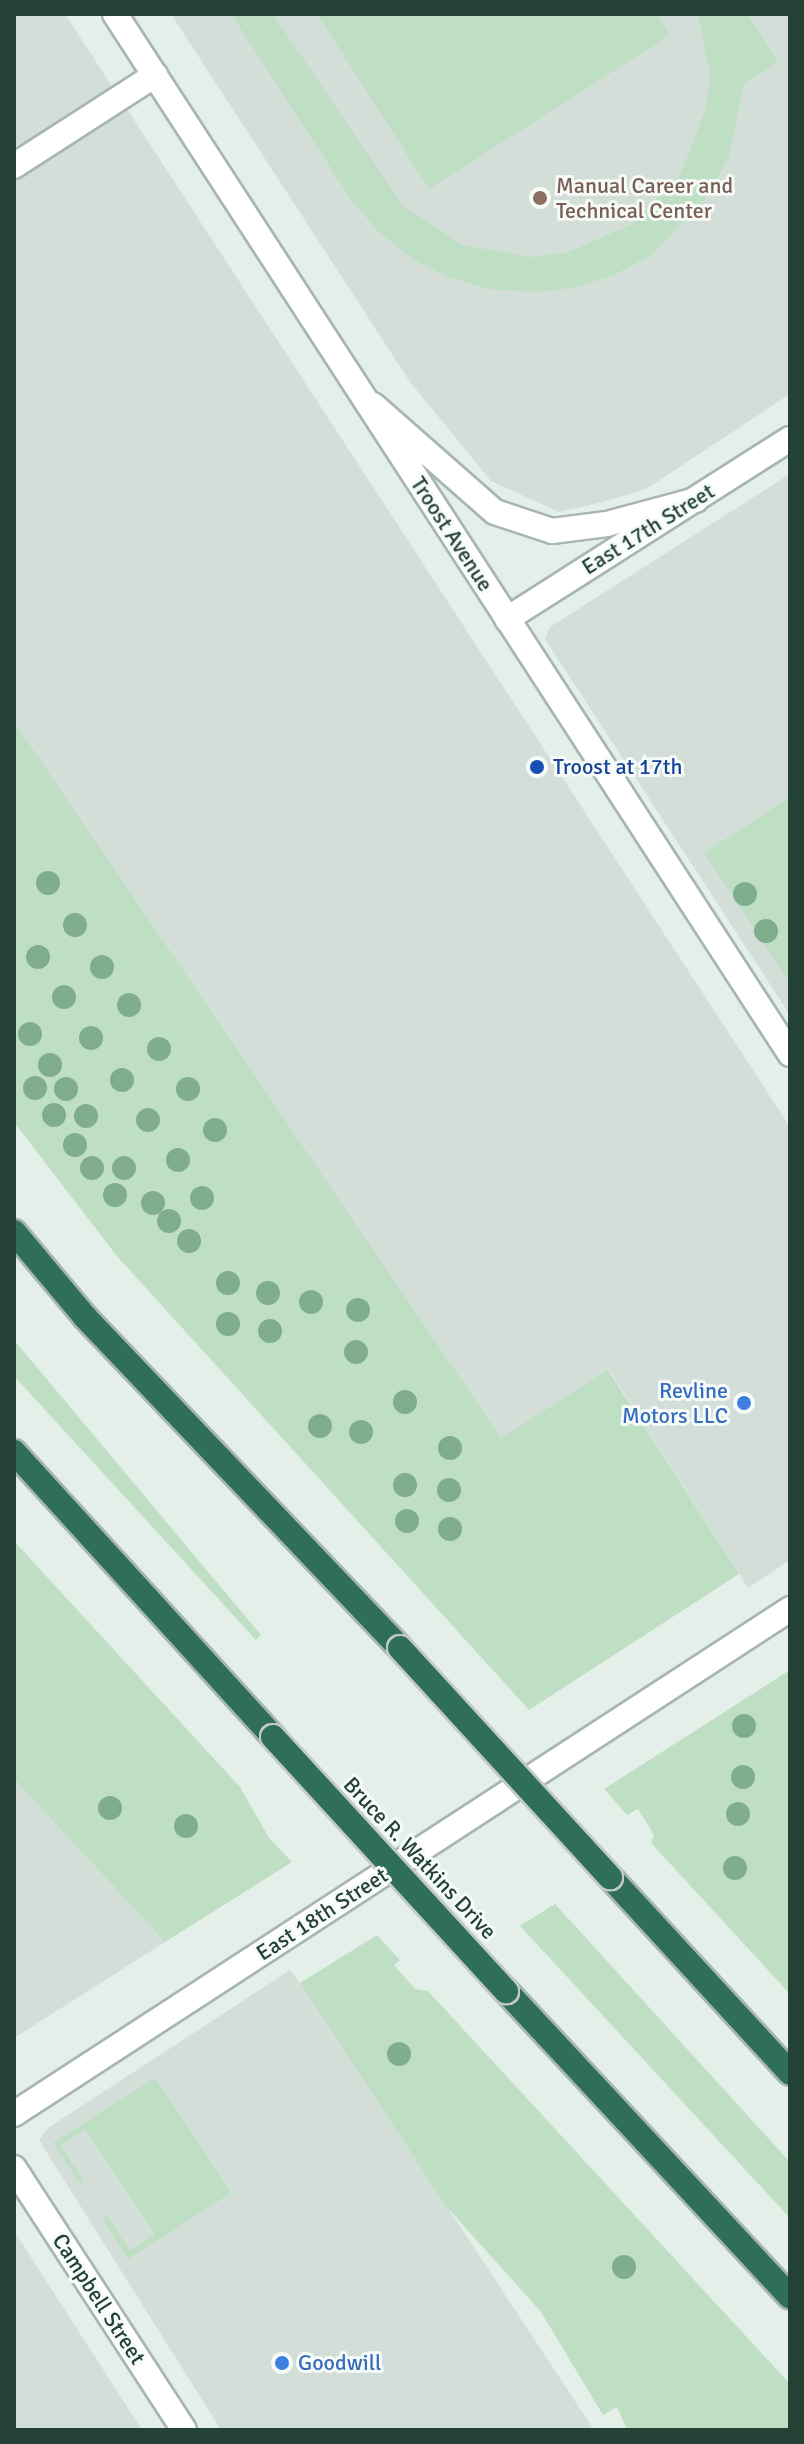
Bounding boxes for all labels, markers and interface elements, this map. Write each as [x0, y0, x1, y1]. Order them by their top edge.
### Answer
place label: Manual Career and Technical Center [556, 172, 733, 224]
marker: Manual Career and Technical Center [531, 189, 549, 207]
street label: Troost Avenue [405, 472, 499, 596]
street label: East 17th Street [577, 478, 719, 580]
place label: Troost at 17th [553, 754, 682, 780]
marker: Troost at 17th [528, 758, 546, 776]
place label: Revline Motors LLC [622, 1377, 728, 1428]
marker: Revline Motors LLC [735, 1394, 753, 1412]
street label: Bruce R. Watkins Drive [338, 1771, 502, 1945]
street label: East 18th Street [251, 1862, 393, 1966]
street label: Campbell Street [47, 2229, 151, 2369]
place label: Goodwill [298, 2350, 382, 2376]
marker: Goodwill [273, 2354, 291, 2372]

